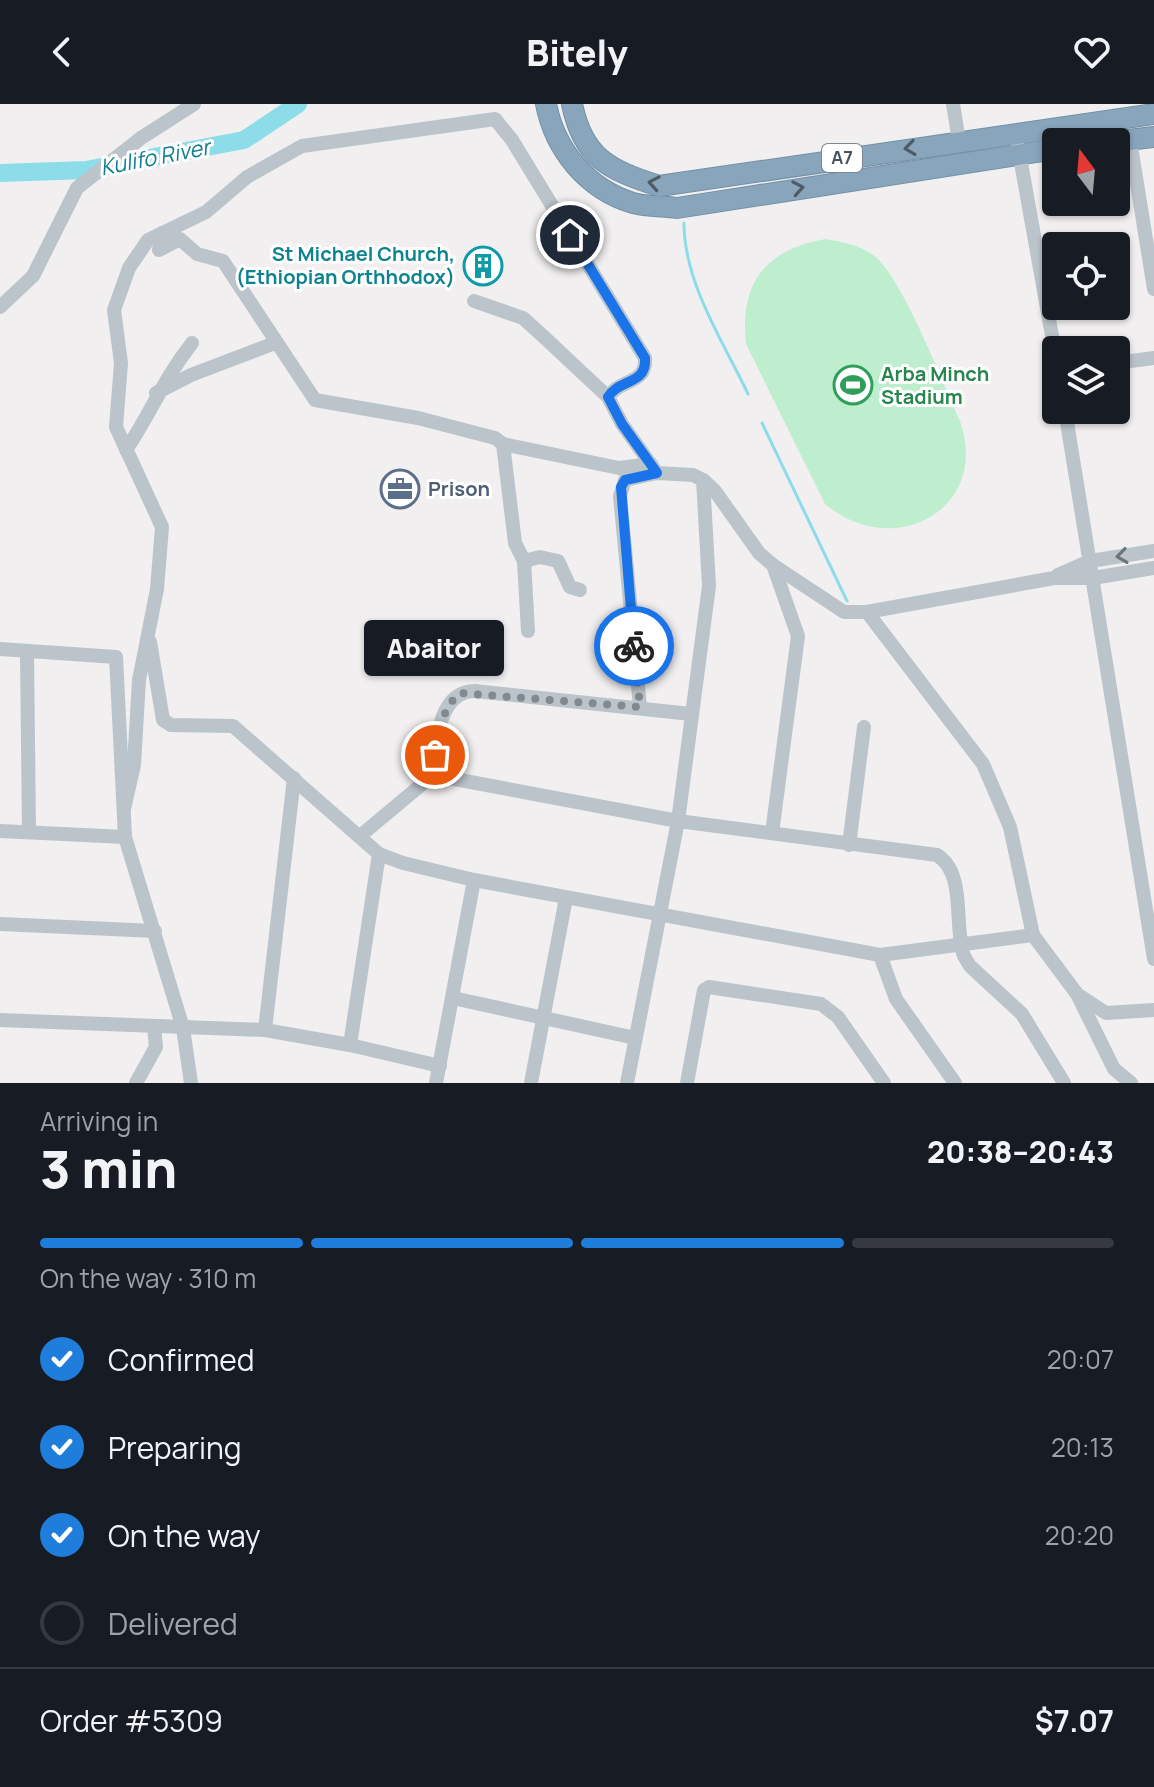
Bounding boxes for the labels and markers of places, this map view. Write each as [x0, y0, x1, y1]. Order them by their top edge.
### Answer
pin [536, 201, 604, 269]
place label: St Michael Church, (Ethiopian Orthhodox) [236, 240, 455, 290]
building icon: St Michael Church, (Ethiopian Orthhodox) [462, 245, 504, 287]
place label: Arba Minch Stadium [881, 360, 989, 410]
sports icon: Arba Minch Stadium [832, 364, 874, 406]
office icon: Prison [379, 468, 421, 510]
place label: Prison [428, 475, 490, 502]
callout: Abaitor [365, 619, 505, 675]
pin [401, 721, 469, 789]

